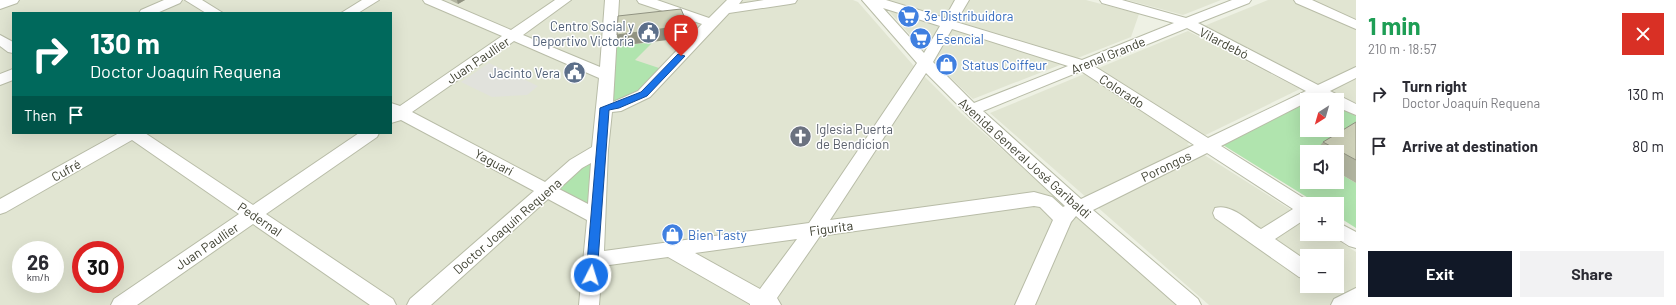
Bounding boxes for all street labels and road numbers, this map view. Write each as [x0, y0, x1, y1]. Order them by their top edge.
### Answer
street label: Vilardebó [1197, 24, 1251, 62]
street label: Juan Paullier [443, 33, 513, 87]
street label: Arenal Grande [1068, 33, 1148, 77]
street label: Colorado [1096, 71, 1148, 111]
street label: Avenida General José Garibaldi [955, 94, 1095, 222]
street label: Yaguarí [472, 145, 516, 179]
street label: Porongos [1138, 147, 1194, 185]
street label: Cufré [49, 155, 84, 185]
street label: Doctor Joaquín Requena [450, 175, 564, 277]
street label: Pedernal [235, 198, 285, 240]
street label: Figurita [808, 217, 854, 239]
street label: Juan Paullier [172, 219, 242, 273]

